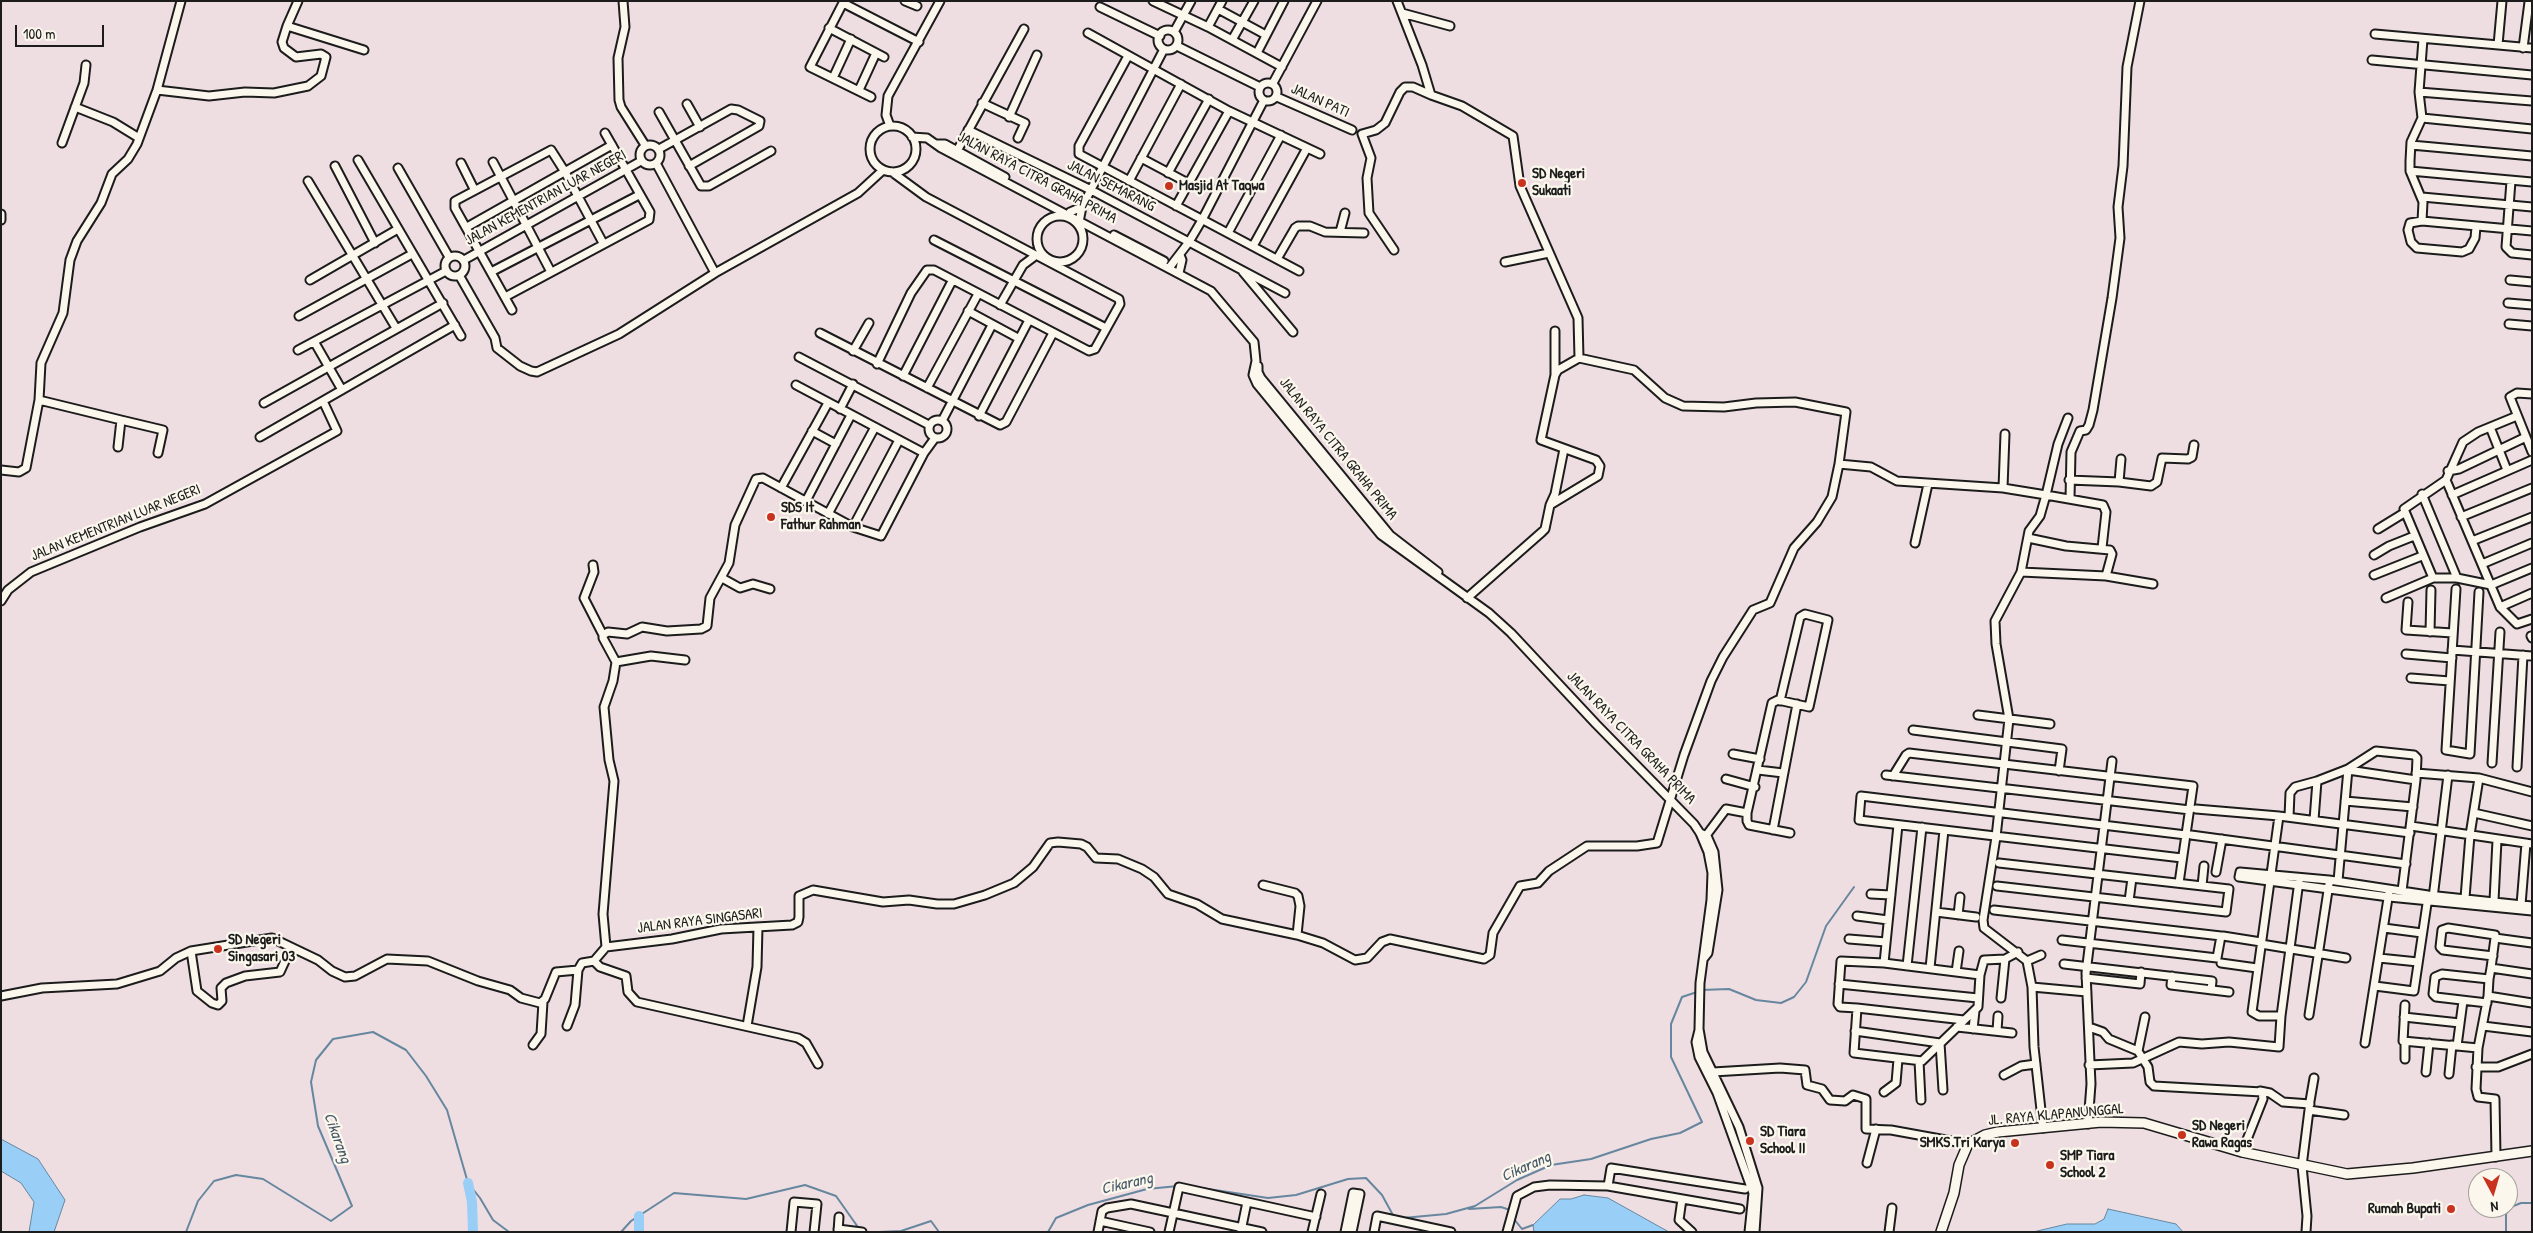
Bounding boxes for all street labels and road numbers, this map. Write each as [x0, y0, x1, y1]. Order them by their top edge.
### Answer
street label: JALAN PATI [1288, 80, 1352, 122]
street label: JALAN RAYA CITRA GRAHA PRIMA [954, 128, 1120, 228]
street label: JALAN KEMENTRIAN LUAR NEGERI [462, 146, 630, 250]
street label: JALAN SEMARANG [1064, 156, 1158, 216]
street label: JALAN RAYA CITRA GRAHA PRIMA [1275, 374, 1401, 524]
street label: JALAN KEMENTRIAN LUAR NEGERI [28, 481, 204, 565]
street label: JALAN RAYA CITRA GRAHA PRIMA [1563, 668, 1699, 808]
street label: JALAN RAYA SINGASARI [636, 904, 764, 938]
street label: JL. RAYA KLAPANUNGGAL [1987, 1100, 2125, 1130]

